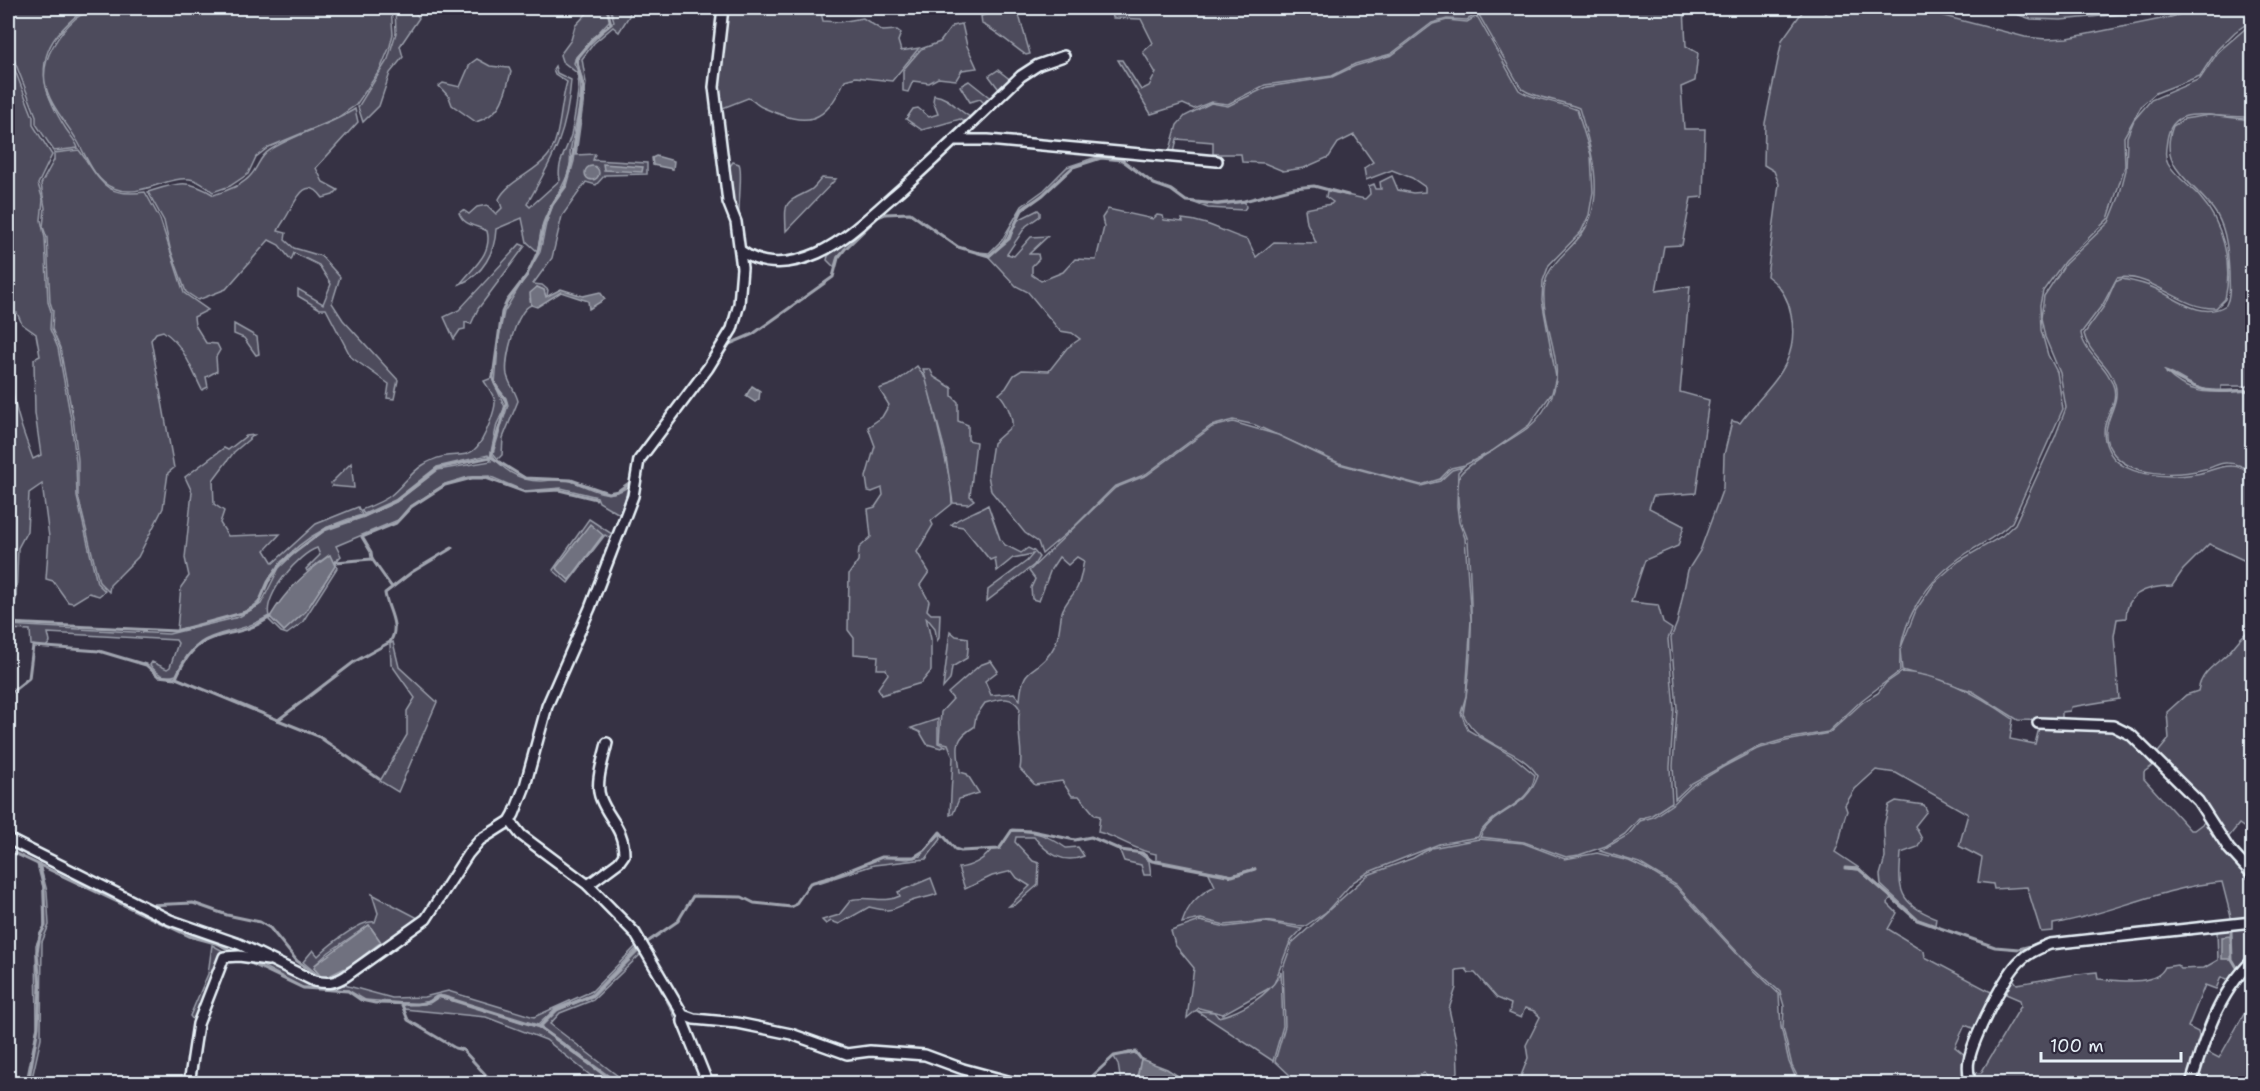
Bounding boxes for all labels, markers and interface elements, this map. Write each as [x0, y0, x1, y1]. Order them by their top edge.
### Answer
scale bar [2041, 1025, 2180, 1063]
text: 100 m [2050, 1034, 2104, 1058]

